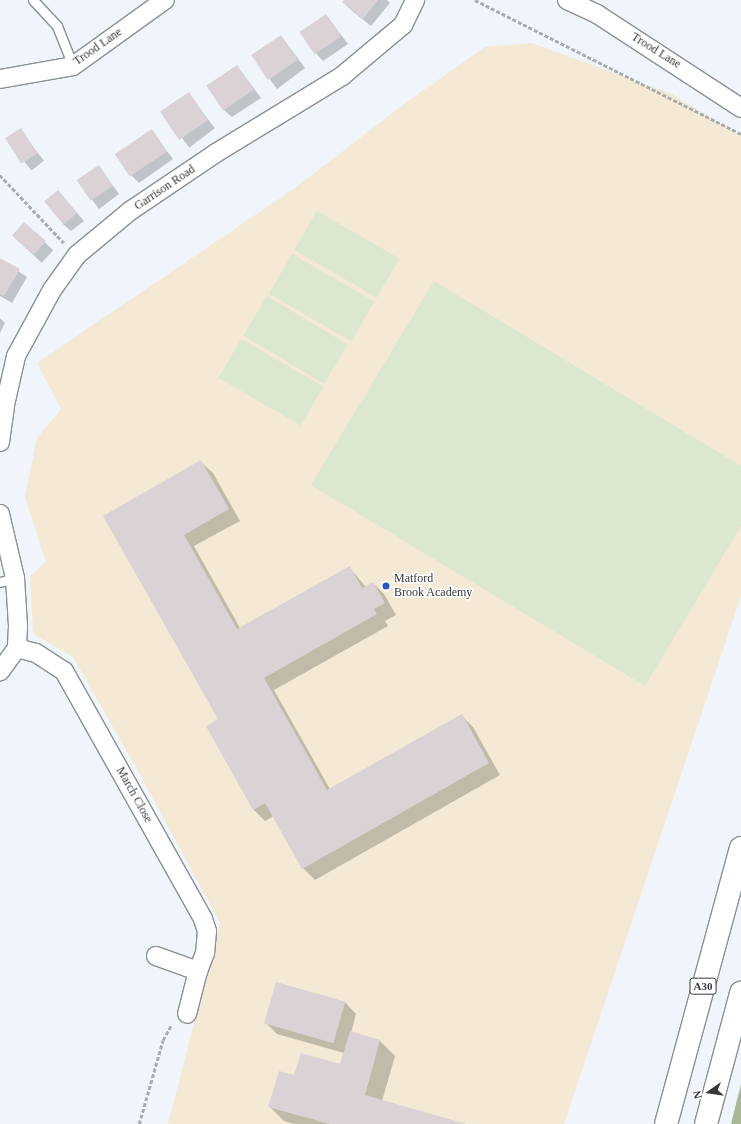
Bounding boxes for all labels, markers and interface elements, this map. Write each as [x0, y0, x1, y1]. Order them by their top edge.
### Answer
street label: Trood Lane [71, 25, 125, 69]
street label: Trood Lane [628, 30, 684, 72]
street label: Garrison Road [132, 162, 198, 214]
place label: Matford Brook Academy [394, 572, 473, 600]
marker: Matford Brook Academy [381, 581, 391, 591]
street label: March Close [113, 765, 155, 825]
road number: A30 [689, 977, 717, 995]
north arrow [689, 1072, 729, 1112]
text: N [691, 1089, 704, 1100]

